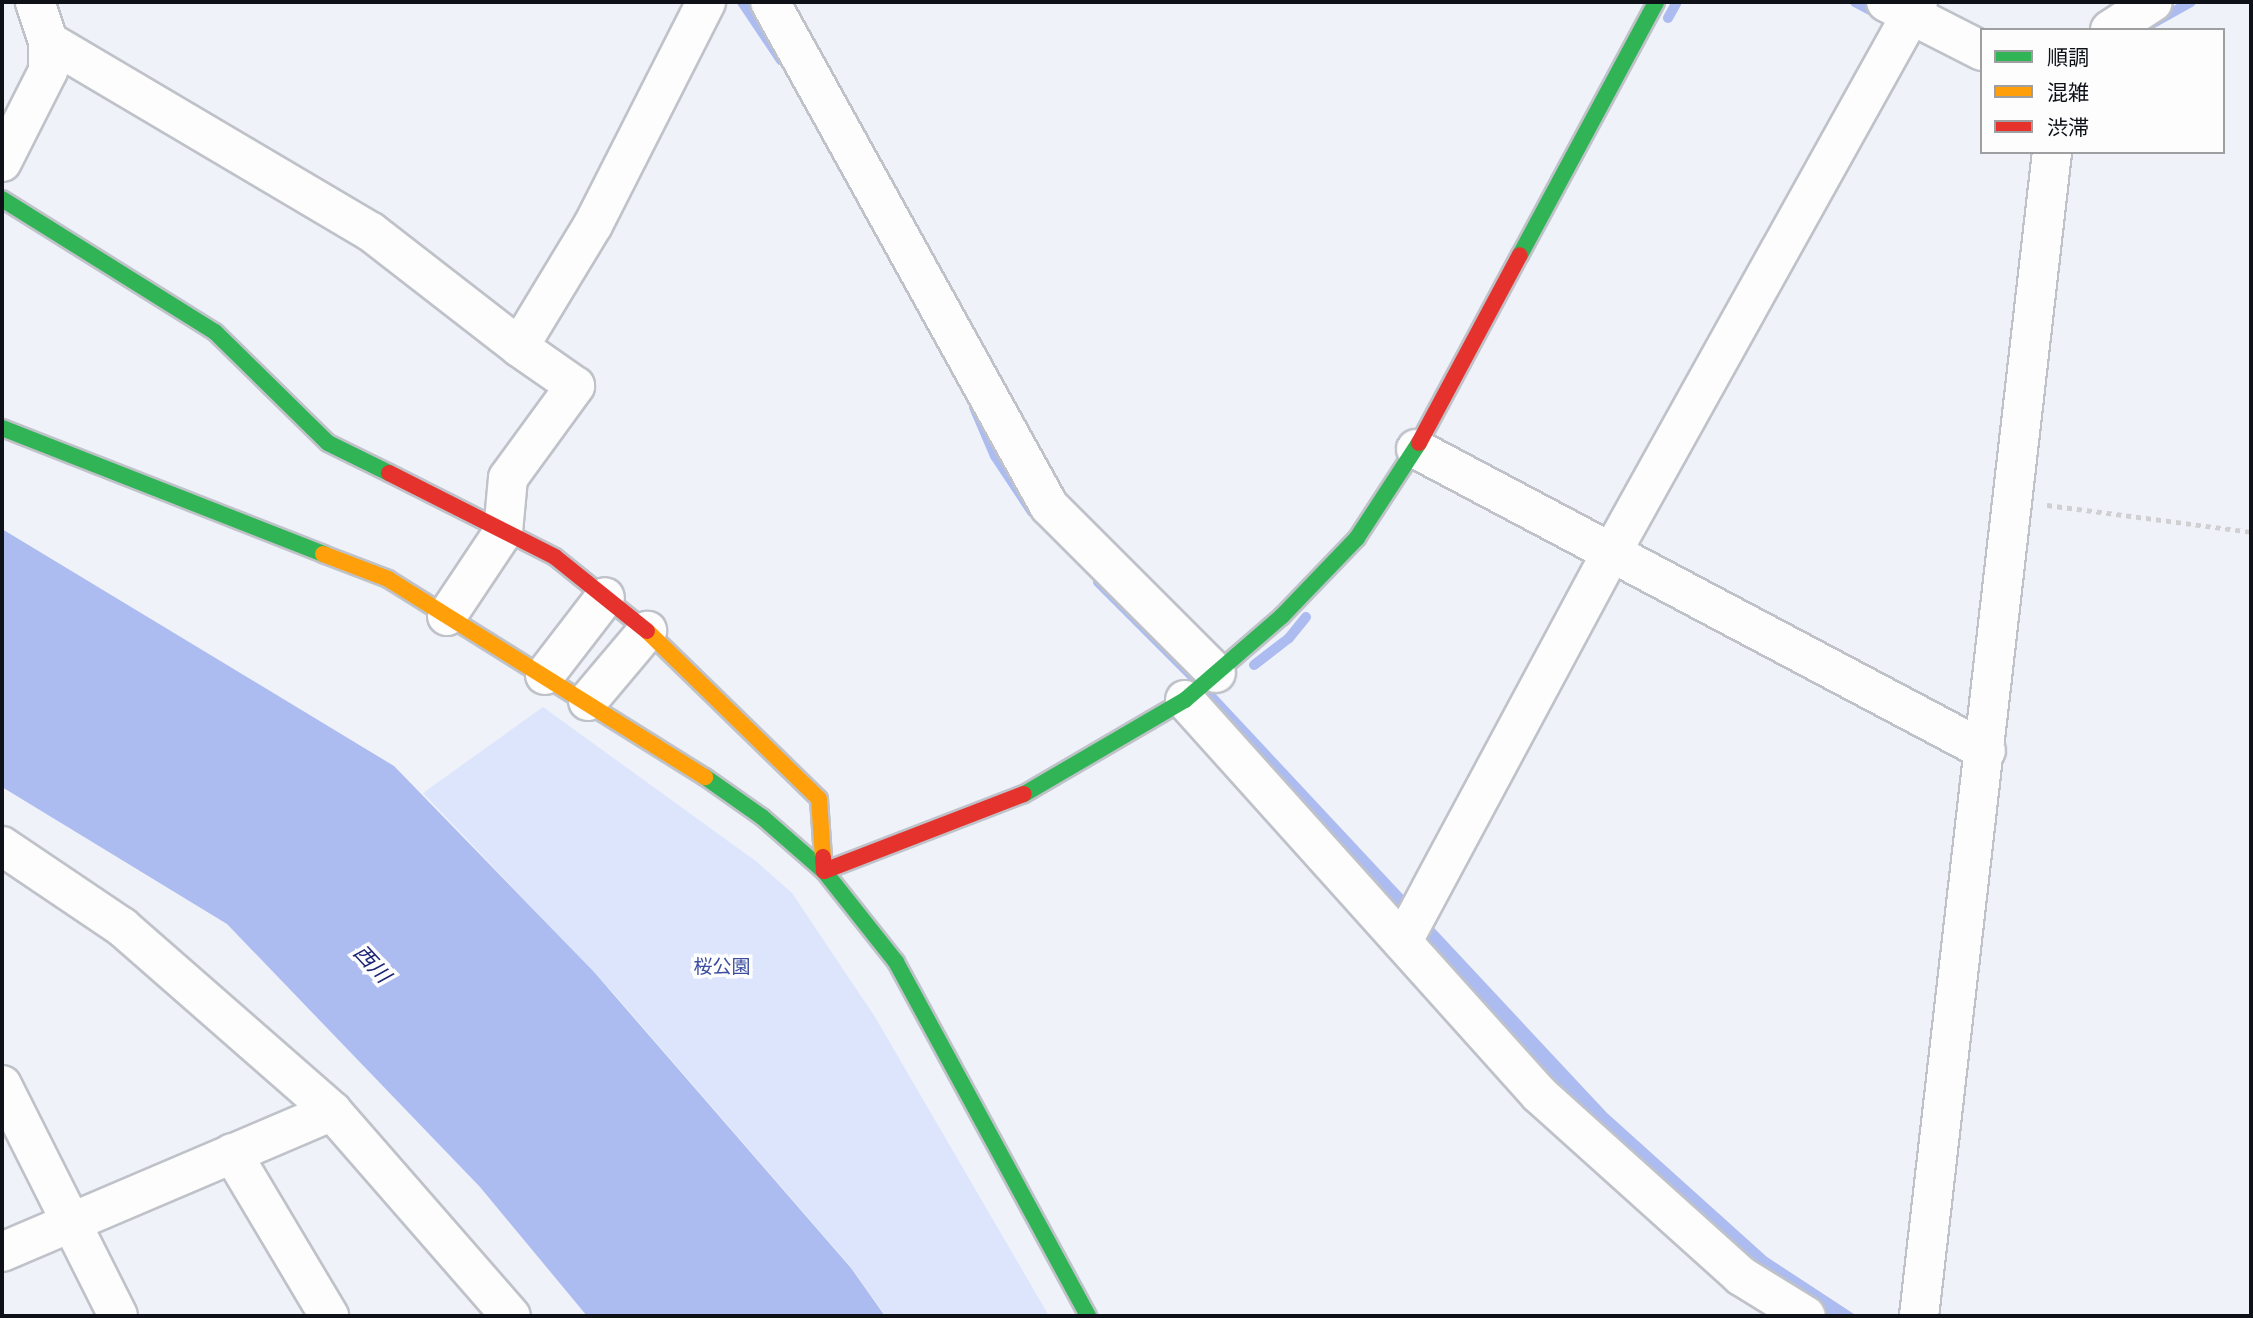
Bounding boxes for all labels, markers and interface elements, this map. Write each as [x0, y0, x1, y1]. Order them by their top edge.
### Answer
legend [1980, 28, 2225, 154]
text: 順調 [2047, 43, 2089, 73]
text: 混雑 [2047, 78, 2089, 108]
text: 渋滞 [2047, 113, 2089, 143]
water label: 西川 [348, 940, 396, 988]
park label: 桜公園 [694, 956, 750, 978]

